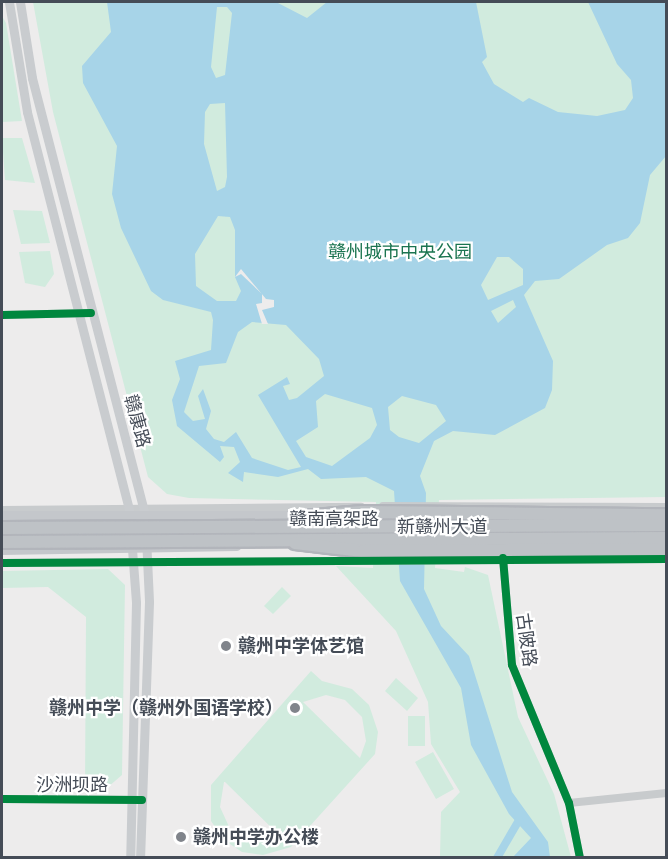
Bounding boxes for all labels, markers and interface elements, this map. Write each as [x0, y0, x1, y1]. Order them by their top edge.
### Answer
park label: 赣州城市中央公园 [328, 241, 472, 263]
street label: 赣康路 [120, 392, 154, 450]
street label: 赣南高架路 [289, 508, 379, 530]
street label: 新赣州大道 [397, 516, 487, 538]
street label: 古陂路 [512, 612, 540, 668]
place label: 赣州中学体艺馆 [238, 635, 364, 657]
marker: 赣州中学体艺馆 [219, 639, 233, 653]
place label: 赣州中学（赣州外国语学校） [49, 697, 283, 719]
marker: 赣州中学（赣州外国语学校） [288, 701, 302, 715]
street label: 沙洲坝路 [36, 774, 108, 796]
place label: 赣州中学办公楼 [193, 826, 319, 848]
marker: 赣州中学办公楼 [174, 830, 188, 844]

